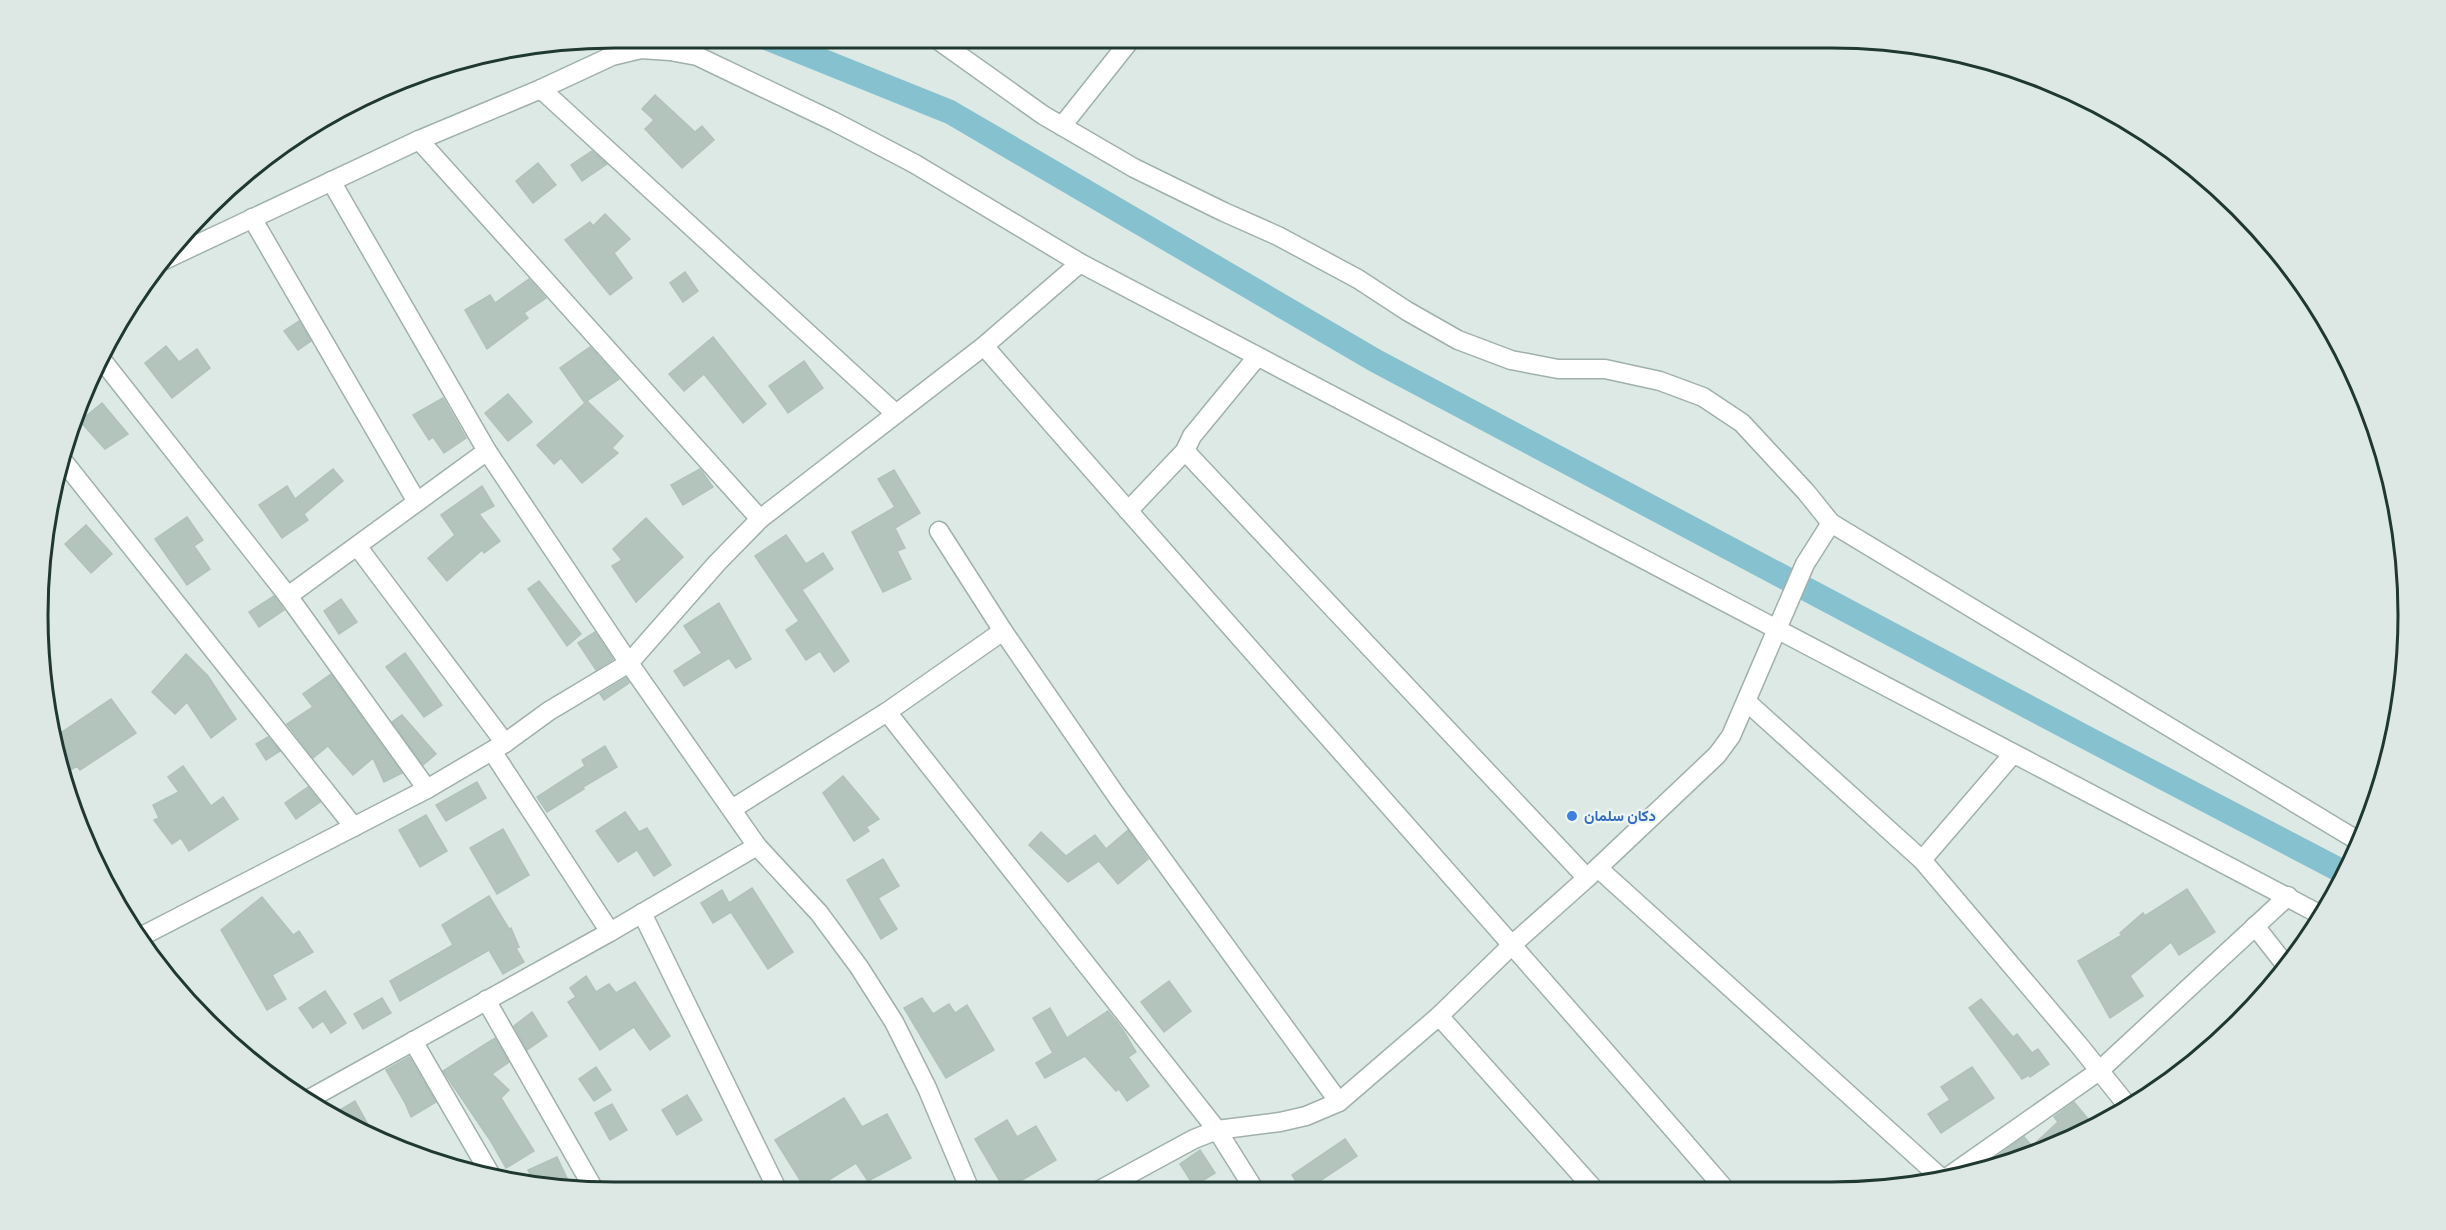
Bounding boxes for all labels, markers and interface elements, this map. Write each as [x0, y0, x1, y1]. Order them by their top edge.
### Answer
place label: دكان سلمان [1584, 807, 1656, 825]
marker: دكان سلمان [1565, 809, 1579, 823]

